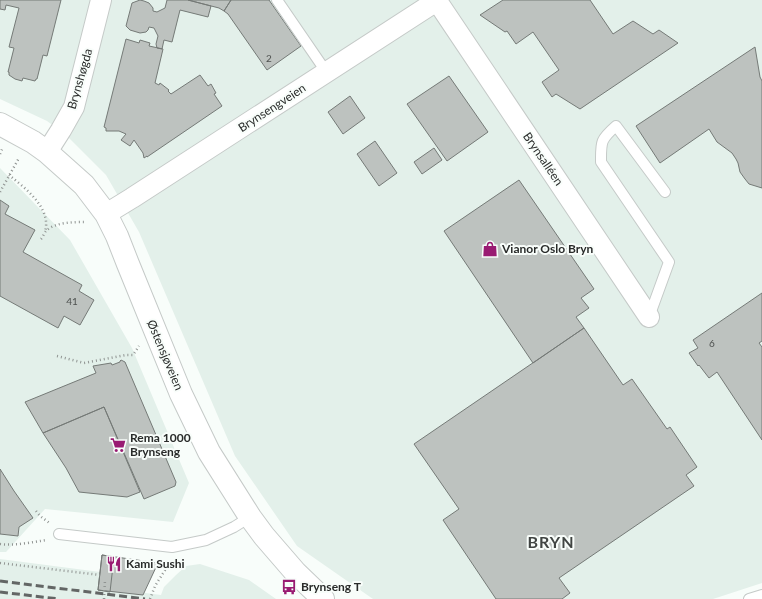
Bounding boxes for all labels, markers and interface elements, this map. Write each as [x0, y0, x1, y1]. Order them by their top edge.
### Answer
street label: Brynshøgda [64, 47, 95, 111]
house number: 2 [266, 52, 272, 64]
street label: Brynsengveien [235, 80, 308, 135]
street label: Brynsalléen [520, 129, 567, 188]
shop icon: Vianor Oslo Bryn [481, 240, 499, 258]
place label: Vianor Oslo Bryn [501, 241, 594, 256]
house number: 41 [66, 295, 78, 307]
street label: Østensjøveien [144, 317, 187, 392]
house number: 6 [709, 337, 715, 349]
place label: Rema 1000 Brynseng [130, 430, 191, 459]
supermarket icon: Rema 1000 Brynseng [109, 436, 127, 454]
district label: BRYN [528, 532, 574, 551]
restaurant icon: Kami Sushi [105, 555, 123, 573]
place label: Kami Sushi [126, 556, 185, 571]
bus stop icon: Brynseng T [280, 578, 298, 596]
place label: Brynseng T [301, 579, 362, 594]

